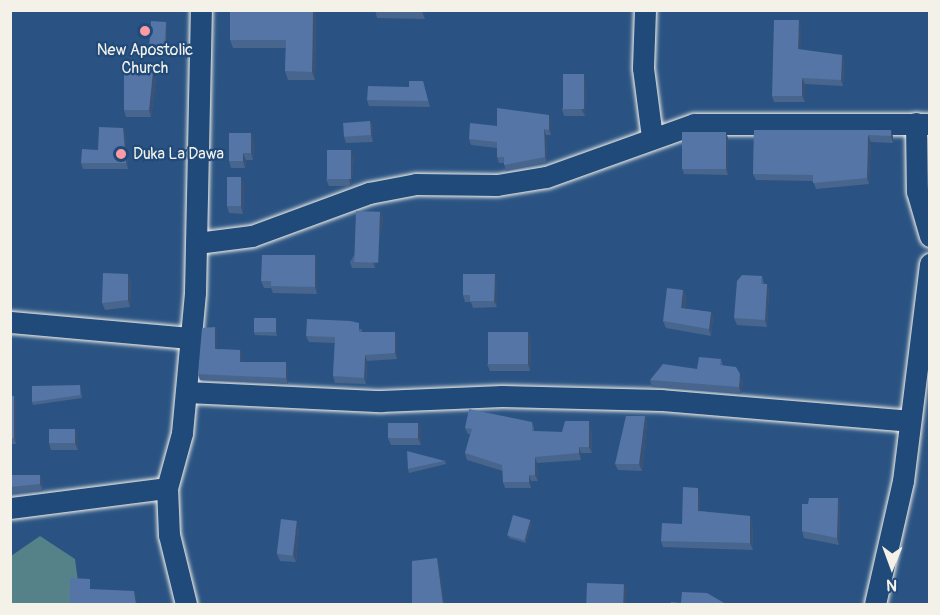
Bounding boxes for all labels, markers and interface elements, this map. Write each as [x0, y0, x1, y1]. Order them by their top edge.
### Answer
marker: New Apostolic Church [138, 24, 152, 38]
place label: New Apostolic Church [97, 40, 193, 78]
place label: Duka La Dawa [133, 144, 224, 164]
marker: Duka La Dawa [114, 147, 128, 161]
north arrow [862, 537, 922, 597]
text: N [886, 575, 897, 595]

